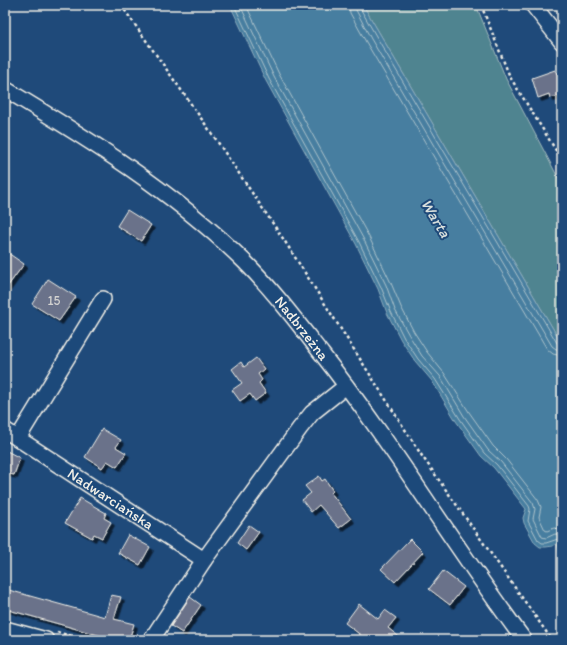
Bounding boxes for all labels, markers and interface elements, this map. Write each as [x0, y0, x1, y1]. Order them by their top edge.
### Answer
water label: Warta [417, 195, 455, 242]
house number: 15 [48, 293, 61, 308]
street label: Nadbrzeżna [271, 293, 333, 364]
street label: Nadwarciańska [64, 464, 157, 534]

